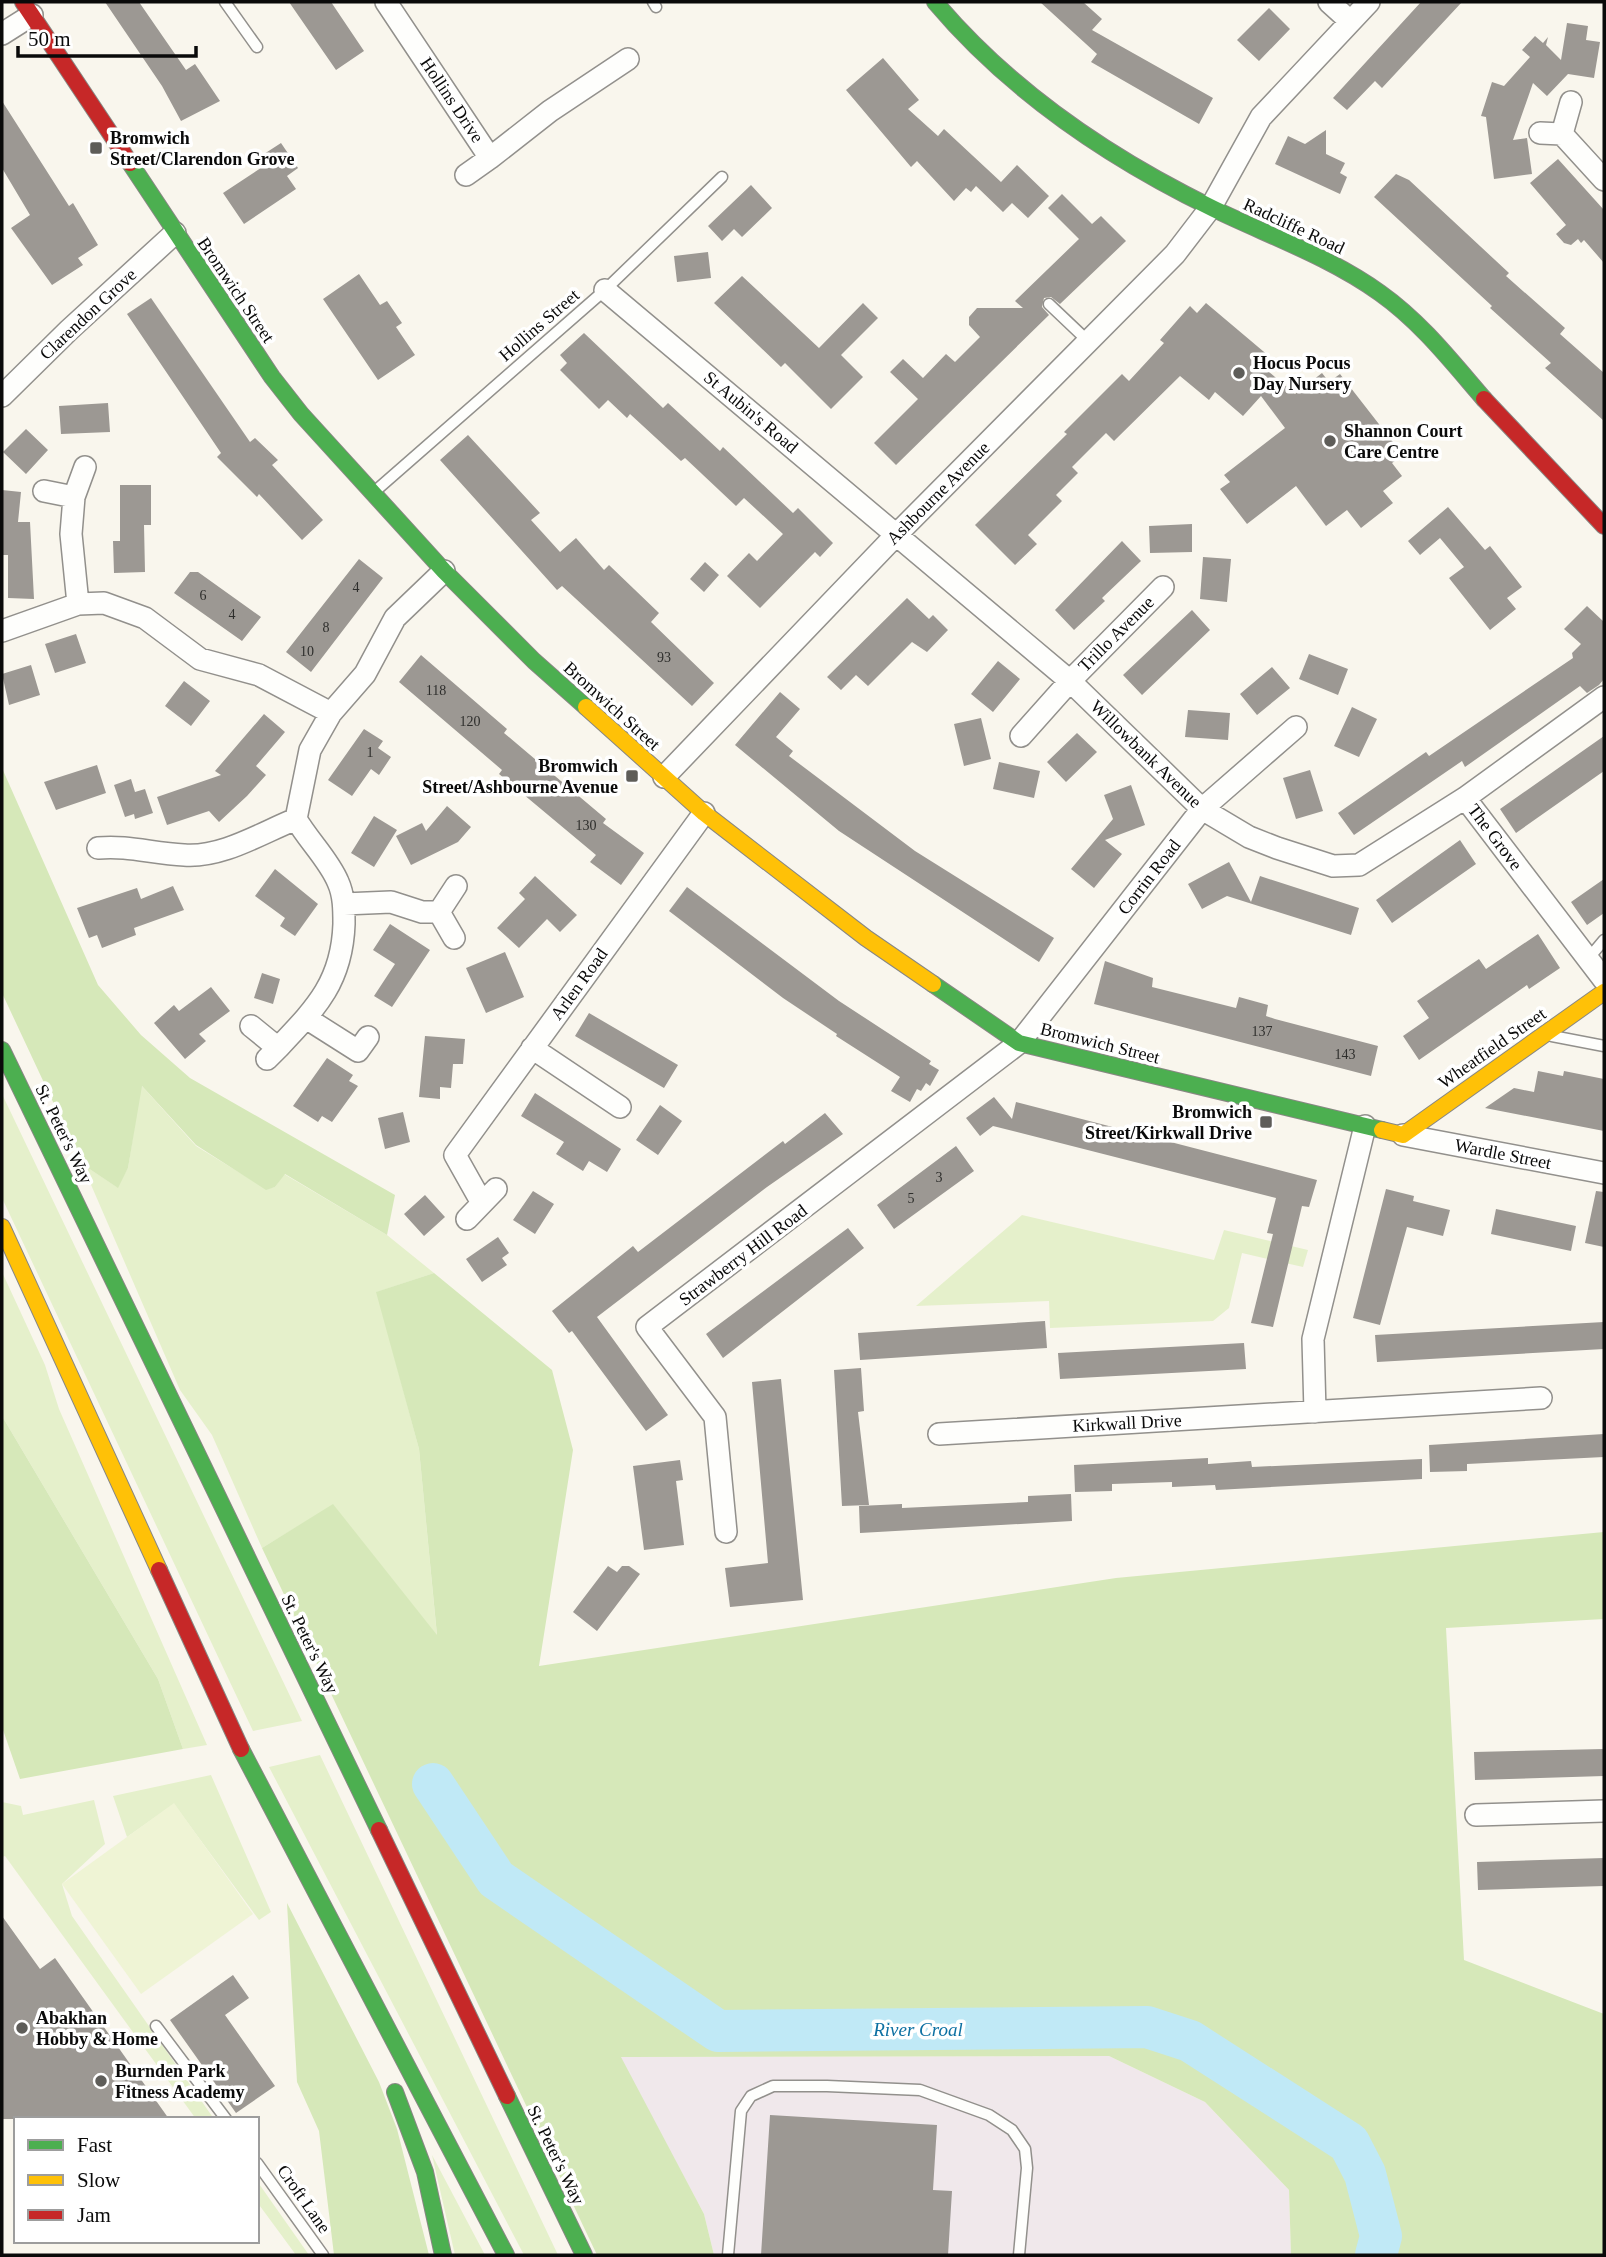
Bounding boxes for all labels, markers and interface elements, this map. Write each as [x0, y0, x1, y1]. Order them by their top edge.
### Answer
scale bar [18, 14, 196, 58]
text: 50 m [28, 27, 71, 51]
street label: Hollins Drive [416, 54, 488, 146]
place label: Bromwich Street/Clarendon Grove [110, 128, 294, 169]
marker: Bromwich Street/Clarendon Grove [88, 140, 104, 156]
street label: Radcliffe Road [1240, 194, 1348, 258]
street label: Bromwich Street [193, 234, 279, 346]
street label: Clarendon Grove [36, 264, 140, 364]
street label: Hollins Street [495, 285, 583, 365]
place label: Hocus Pocus Day Nursery [1253, 353, 1351, 394]
marker: Hocus Pocus Day Nursery [1231, 365, 1247, 381]
street label: St Aubin's Road [700, 367, 802, 457]
place label: Shannon Court Care Centre [1344, 421, 1463, 462]
marker: Shannon Court Care Centre [1322, 433, 1338, 449]
street label: Ashbourne Avenue [882, 437, 994, 549]
house number: 4 [353, 580, 360, 595]
house number: 6 [200, 588, 207, 603]
street label: Trillo Avenue [1074, 592, 1158, 676]
house number: 4 [229, 607, 236, 622]
house number: 8 [323, 620, 330, 635]
house number: 10 [300, 644, 314, 659]
house number: 93 [657, 650, 671, 665]
street label: Bromwich Street [560, 658, 664, 754]
house number: 118 [426, 683, 446, 698]
street label: Willowbank Avenue [1086, 696, 1206, 812]
house number: 120 [460, 714, 481, 729]
house number: 1 [367, 745, 374, 760]
place label: Bromwich Street/Ashbourne Avenue [422, 756, 618, 797]
marker: Bromwich Street/Ashbourne Avenue [624, 768, 640, 784]
street label: The Grove [1464, 800, 1526, 874]
house number: 130 [576, 818, 597, 833]
street label: Corrin Road [1114, 836, 1184, 918]
street label: Arlen Road [546, 944, 612, 1024]
street label: Wheatfield Street [1434, 1004, 1550, 1092]
street label: Bromwich Street [1038, 1018, 1162, 1068]
house number: 137 [1252, 1024, 1273, 1039]
house number: 143 [1335, 1047, 1356, 1062]
street label: St. Peter's Way [31, 1081, 97, 1187]
place label: Bromwich Street/Kirkwall Drive [1085, 1102, 1252, 1143]
marker: Bromwich Street/Kirkwall Drive [1258, 1114, 1274, 1130]
street label: Wardle Street [1453, 1135, 1553, 1173]
house number: 3 [936, 1170, 943, 1185]
house number: 5 [908, 1191, 915, 1206]
street label: Strawberry Hill Road [675, 1200, 811, 1310]
street label: Kirkwall Drive [1072, 1410, 1182, 1436]
street label: St. Peter's Way [277, 1591, 343, 1697]
place label: Abakhan Hobby & Home [36, 2008, 158, 2049]
water label: River Croal [872, 2019, 963, 2040]
marker: Abakhan Hobby & Home [14, 2020, 30, 2036]
place label: Burnden Park Fitness Academy [115, 2061, 245, 2102]
marker: Burnden Park Fitness Academy [93, 2073, 109, 2089]
street label: St. Peter's Way [523, 2102, 589, 2208]
legend [14, 2117, 259, 2243]
text: Fast [77, 2133, 112, 2157]
street label: Croft Lane [273, 2161, 335, 2237]
text: Slow [77, 2168, 121, 2192]
text: Jam [77, 2203, 111, 2227]

